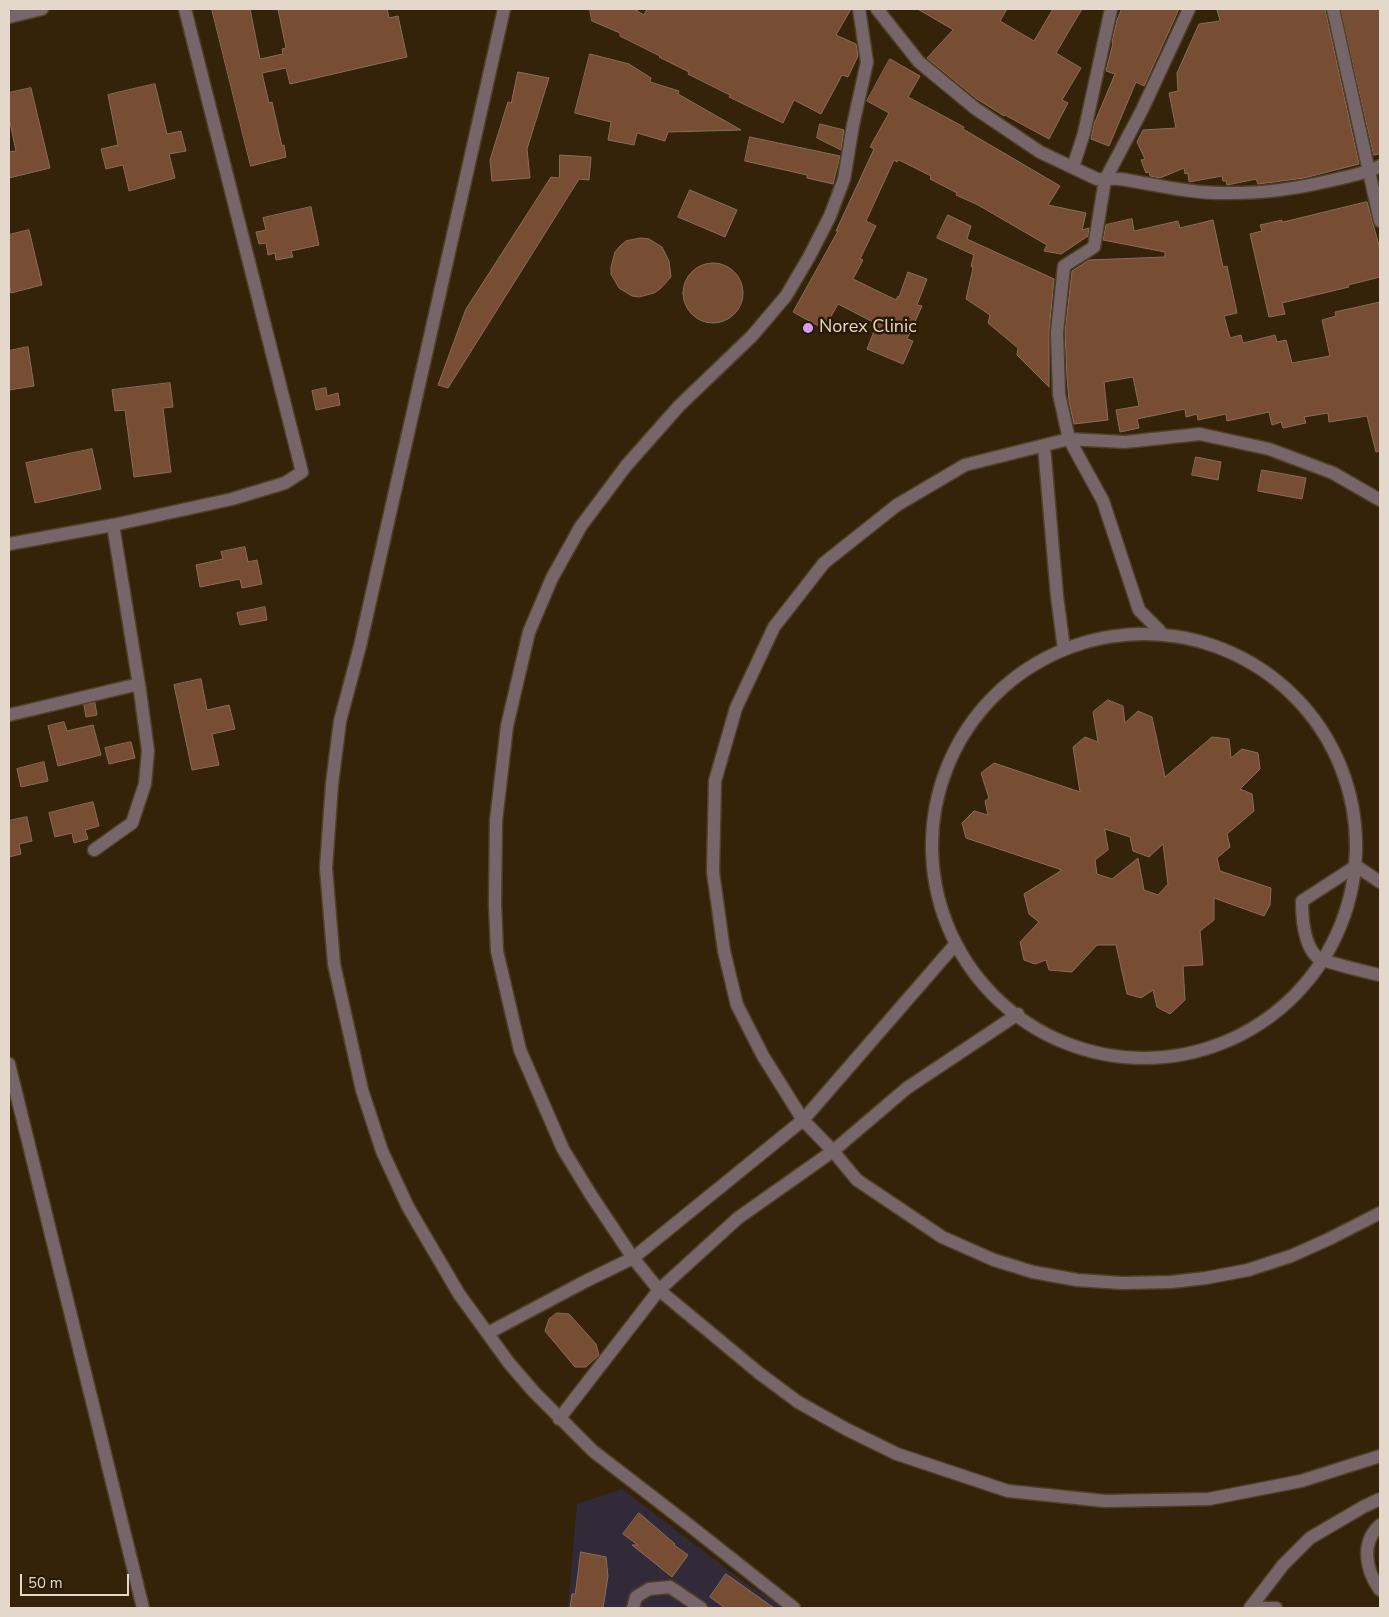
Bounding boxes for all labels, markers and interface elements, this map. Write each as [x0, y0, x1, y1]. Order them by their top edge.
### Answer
place label: Norex Clinic [819, 317, 917, 339]
marker: Norex Clinic [801, 321, 815, 335]
scale bar [22, 1564, 131, 1596]
text: 50 m [28, 1573, 63, 1593]

